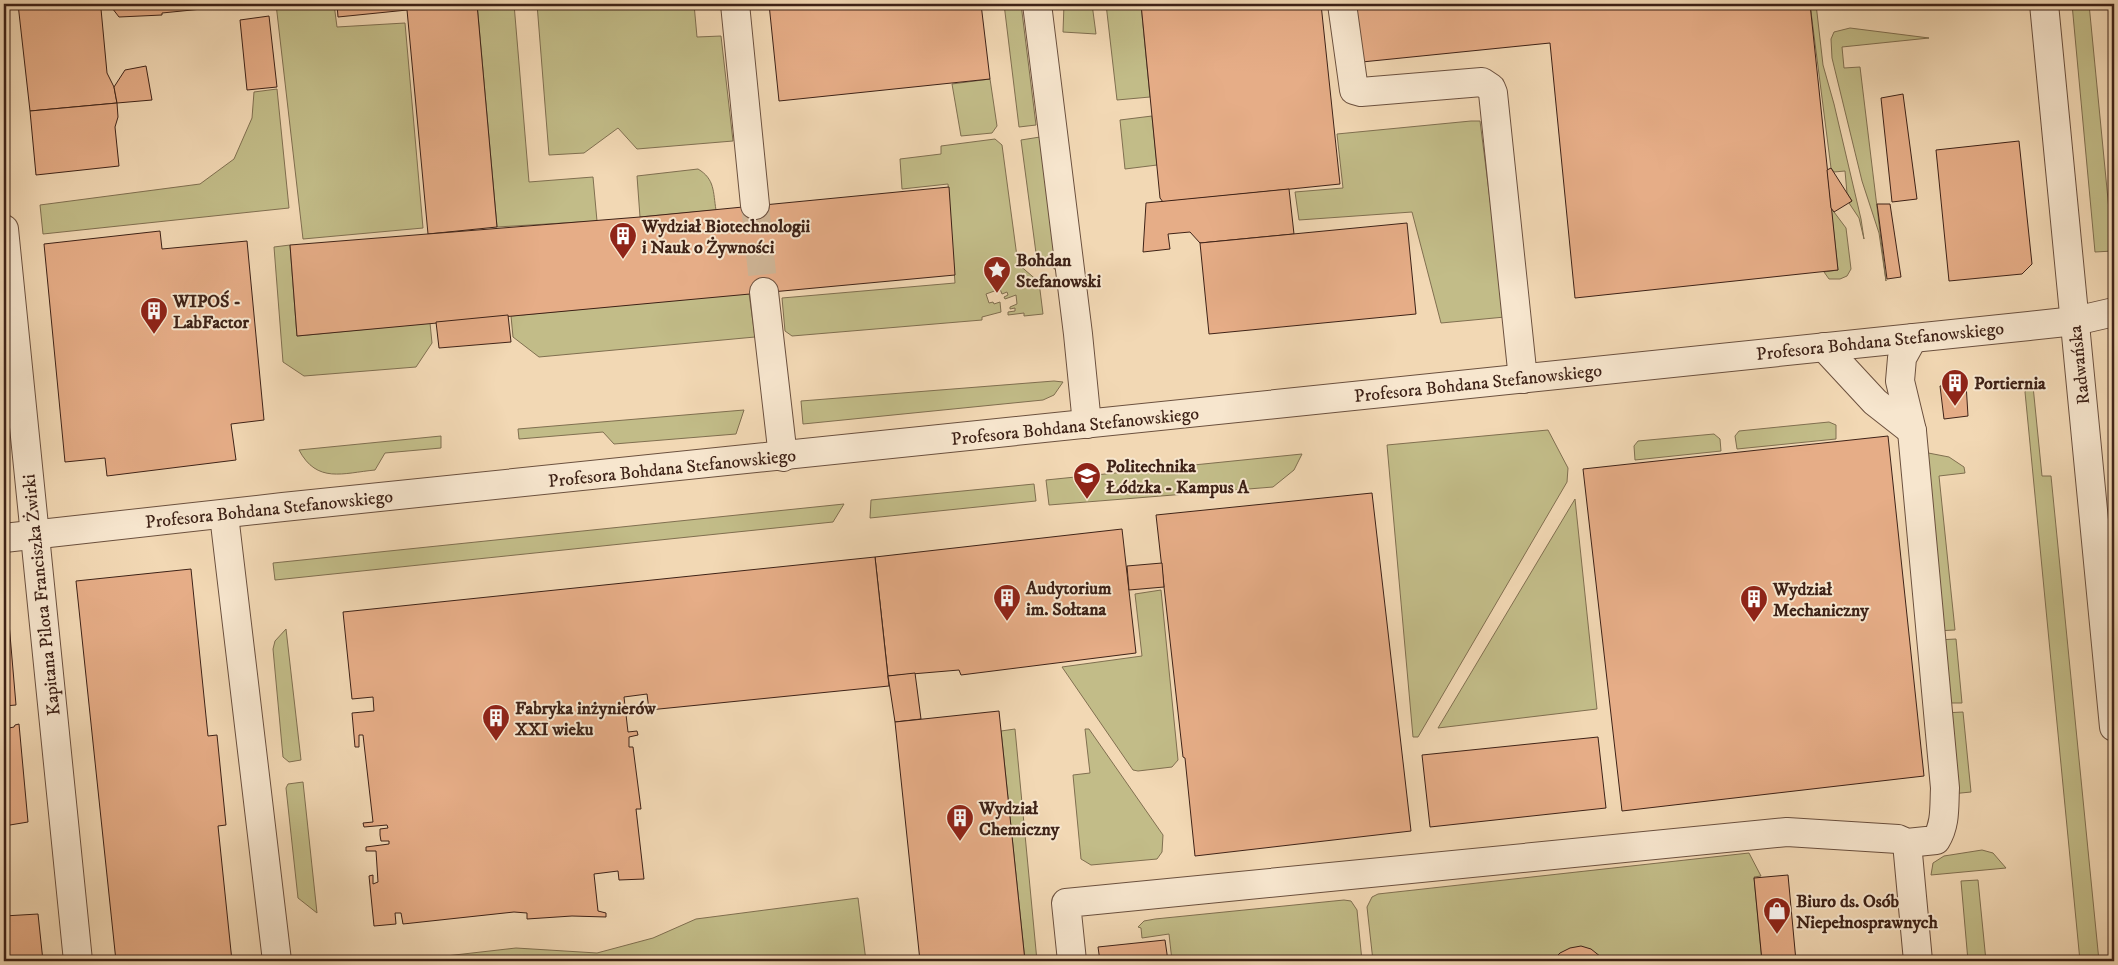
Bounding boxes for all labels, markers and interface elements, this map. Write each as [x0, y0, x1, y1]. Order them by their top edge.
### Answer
place label: Wydział Biotechnologii i Nauk o Żywności [641, 216, 810, 259]
building icon: Wydział Biotechnologii i Nauk o Żywności [608, 221, 638, 260]
place label: Bohdan Stefanowski [1016, 250, 1102, 293]
place icon: Bohdan Stefanowski [982, 255, 1012, 294]
place label: WIPOŚ - LabFactor [172, 290, 249, 334]
building icon: WIPOŚ - LabFactor [139, 296, 169, 335]
street label: Profesora Bohdana Stefanowskiego [1755, 318, 2005, 366]
street label: Radwańska [2065, 324, 2095, 406]
street label: Profesora Bohdana Stefanowskiego [1353, 360, 1603, 408]
building icon: Portiernia [1940, 368, 1970, 407]
place label: Portiernia [1974, 373, 2046, 395]
street label: Profesora Bohdana Stefanowskiego [950, 403, 1200, 451]
street label: Profesora Bohdana Stefanowskiego [547, 445, 797, 493]
place label: Politechnika Łódzka - Kampus A [1106, 456, 1250, 499]
school or university icon: Politechnika Łódzka - Kampus A [1072, 461, 1102, 500]
street label: Kapitana Pilota Franciszka Żwirki [18, 473, 66, 717]
street label: Profesora Bohdana Stefanowskiego [144, 486, 394, 534]
place label: Audytorium im. Sołtana [1025, 578, 1112, 621]
place label: Wydział Mechaniczny [1772, 579, 1869, 622]
building icon: Audytorium im. Sołtana [992, 583, 1022, 622]
building icon: Wydział Mechaniczny [1739, 584, 1769, 623]
place label: Fabryka inżynierów XXI wieku [515, 698, 656, 741]
building icon: Fabryka inżynierów XXI wieku [481, 703, 511, 742]
place label: Wydział Chemiczny [978, 798, 1060, 841]
building icon: Wydział Chemiczny [945, 803, 975, 842]
place label: Biuro ds. Osób Niepełnosprawnych [1796, 891, 1939, 934]
shop icon: Biuro ds. Osób Niepełnosprawnych [1762, 896, 1792, 935]

